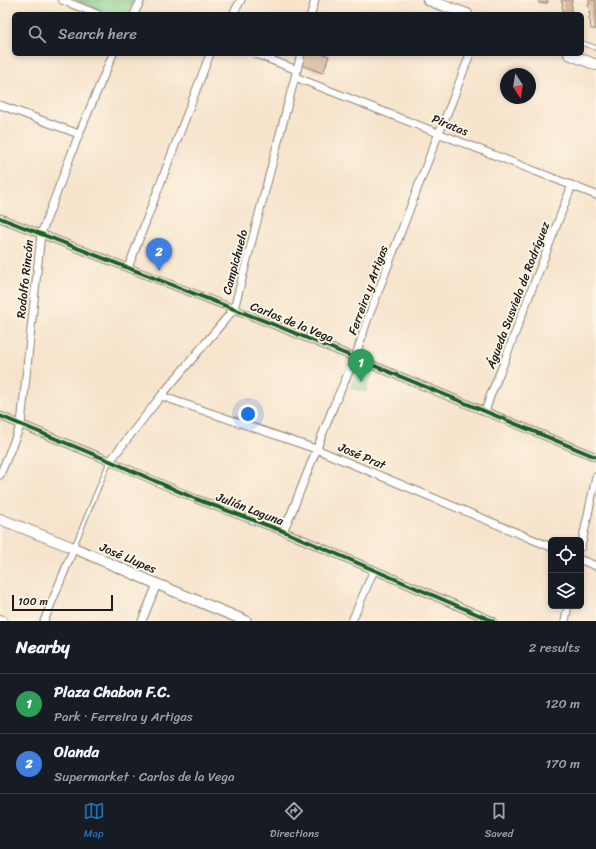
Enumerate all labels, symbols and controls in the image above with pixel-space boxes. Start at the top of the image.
search box [12,12,584,56]
text: Search here [58,21,137,47]
icon: search [26,23,48,45]
north arrow [500,68,536,104]
street label: Piratas [428,108,472,142]
street label: Águeda Susviela de Rodríguez [479,218,556,373]
street label: Campichuelo [216,227,254,297]
street label: Rodolfo Rincón [10,238,40,320]
pin: 2 [146,238,172,271]
street label: Ferreira y Artigas [342,242,395,338]
street label: Carlos de la Vega [247,295,337,349]
pin: 1 [348,349,374,382]
your location [238,404,258,424]
street label: José Prat [334,436,390,476]
street label: Julián Laguna [212,486,288,532]
street label: José Llupes [95,536,160,580]
map controls [548,537,584,609]
button: locate [548,537,584,573]
button: layers [548,573,584,609]
text: 100 m [18,592,48,611]
scale bar [12,593,113,612]
text: Nearby [16,632,70,662]
text: 2 results [529,636,580,659]
text: Plaza Chabon F.C. [54,679,171,705]
text: 1 [26,692,32,715]
text: 120 m [545,692,580,715]
text: Park · Ferreira y Artigas [54,705,193,728]
text: Olanda [54,739,99,765]
text: 2 [25,752,33,775]
text: 170 m [545,752,580,775]
text: Supermarket · Carlos de la Vega [54,765,234,788]
tab: Map [83,800,105,843]
tab: Directions [270,800,319,843]
tab: Saved [484,800,513,843]

